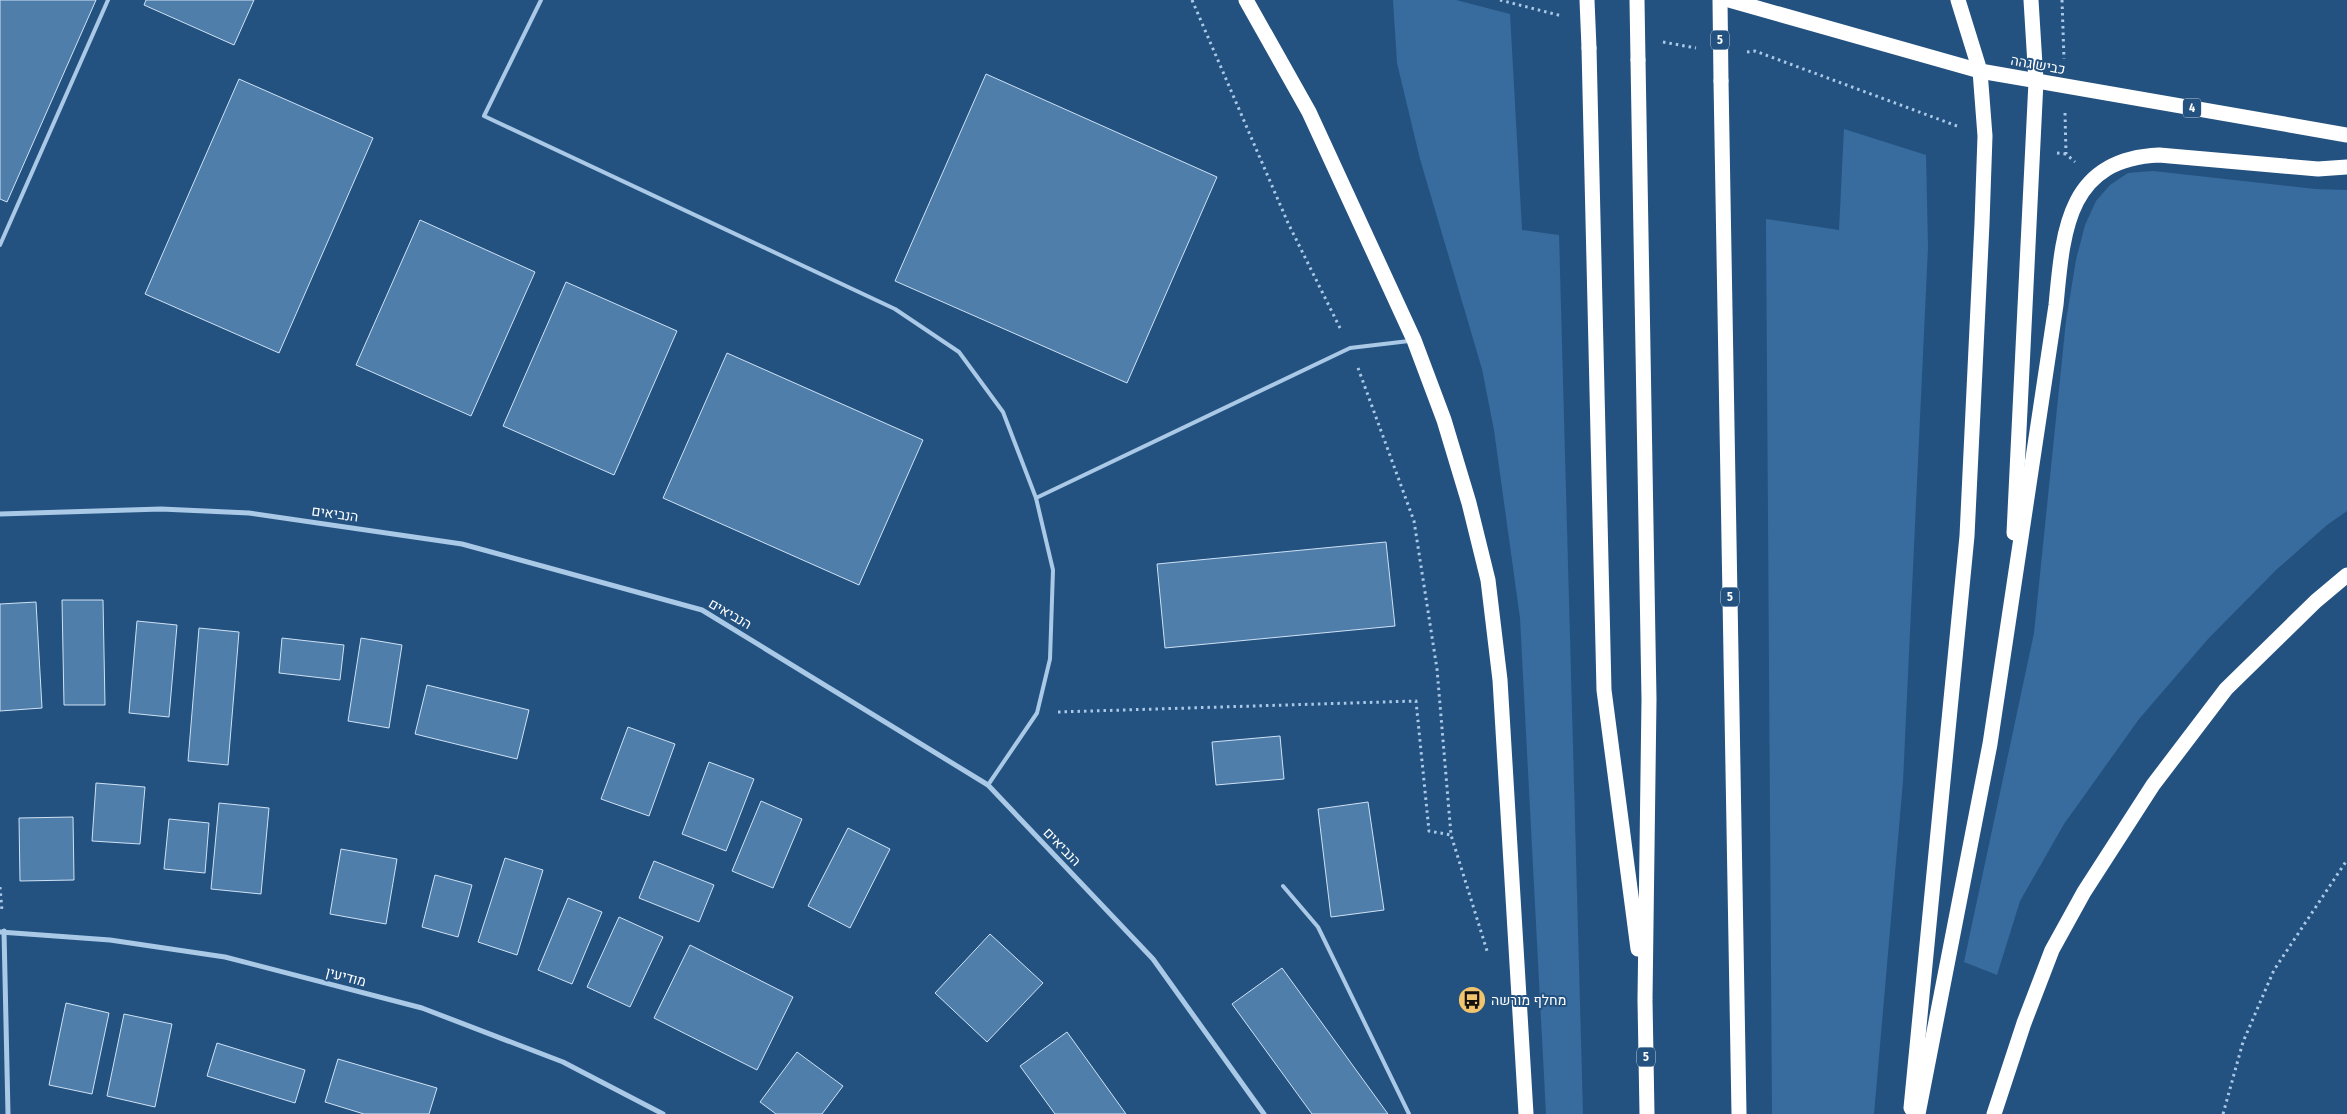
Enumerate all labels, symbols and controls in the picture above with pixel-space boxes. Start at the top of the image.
road number: 5 [1711,30,1729,50]
street label: כביש גהה [2009,52,2067,78]
road number: 4 [2183,99,2201,118]
street label: הנביאים [311,502,359,526]
road number: 5 [1721,588,1739,606]
street label: הנביאים [705,595,755,633]
street label: הנביאים [1040,824,1084,870]
street label: מודיעין [324,963,368,991]
bus stop icon: מחלף מורשה [1457,985,1487,1015]
place label: מחלף מורשה [1491,992,1566,1009]
road number: 5 [1637,1048,1655,1066]

